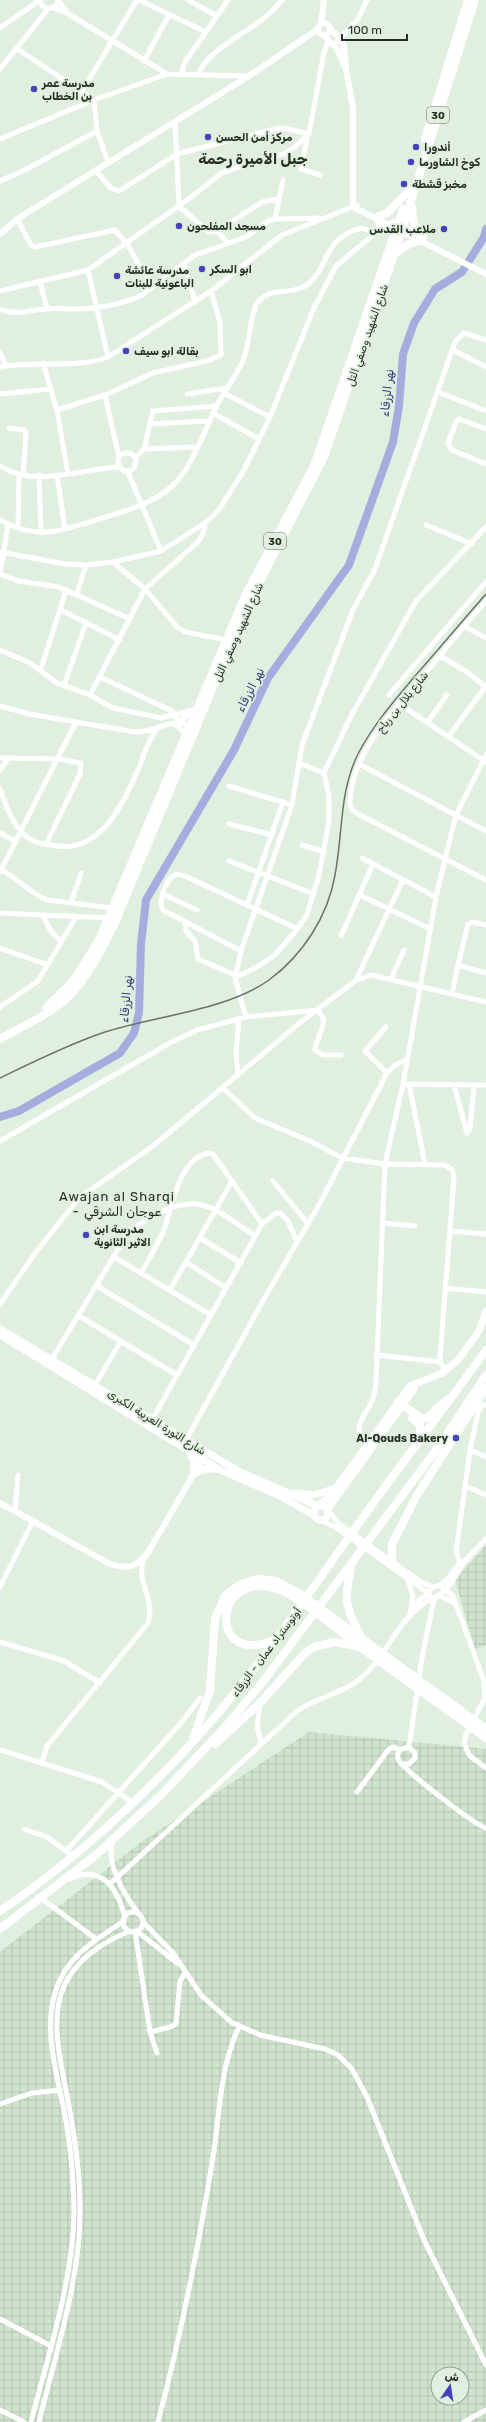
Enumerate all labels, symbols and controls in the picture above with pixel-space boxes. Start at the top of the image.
scale bar [342,16,407,42]
text: 100 m [348,23,382,37]
place label: مدرسة عمر بن الخطاب [41,77,95,103]
marker: مدرسة عمر بن الخطاب [29,84,39,94]
road number: 30 [427,107,449,123]
place label: مركز أمن الحسن [216,131,293,144]
marker: مركز أمن الحسن [203,132,213,142]
place label: أندورا [424,141,451,154]
marker: أندورا [411,142,421,152]
district label: جبل الأميرة رحمة [198,150,308,168]
place label: كوخ الشاورما [419,156,481,170]
marker: كوخ الشاورما [406,157,416,167]
place label: مخبز قشطة [412,178,467,191]
marker: مخبز قشطة [399,179,409,189]
place label: مسجد المفلحون [187,220,266,233]
marker: مسجد المفلحون [174,221,184,231]
place label: ملاعب القدس [369,223,436,236]
marker: ملاعب القدس [439,224,449,234]
place label: ابو السكر [209,263,252,276]
place label: مدرسة عائشة الباعونية للبنات [125,264,194,290]
marker: ابو السكر [197,264,207,274]
marker: مدرسة عائشة الباعونية للبنات [112,271,122,281]
street label: شارع الشهيد وصفي التل [344,282,393,389]
place label: بقالة ابو سيف [134,345,199,358]
marker: بقالة ابو سيف [121,346,131,356]
water label: نهر الزرقاء [378,368,397,418]
road number: 30 [264,533,286,549]
street label: شارع الشهيد وصفي التل [211,580,268,685]
water label: نهر الزرقاء [233,665,268,715]
street label: شارع بلال بن رباح [374,669,433,737]
water label: نهر الزرقاء [117,975,136,1024]
district label: Awajan al Sharqi - عوجان الشرقي [59,1189,175,1221]
place label: مدرسة ابن الاثير الثانوية [94,1223,151,1249]
marker: مدرسة ابن الاثير الثانوية [81,1230,91,1240]
street label: شارع الثورة العربية الكبرى [104,1387,208,1460]
place label: Al-Qouds Bakery [356,1432,448,1445]
marker: Al-Qouds Bakery [451,1433,461,1443]
street label: أوتوستراد عمان - الزرقاء [229,1605,305,1700]
north arrow [430,2366,470,2406]
text: ش [444,2369,460,2385]

